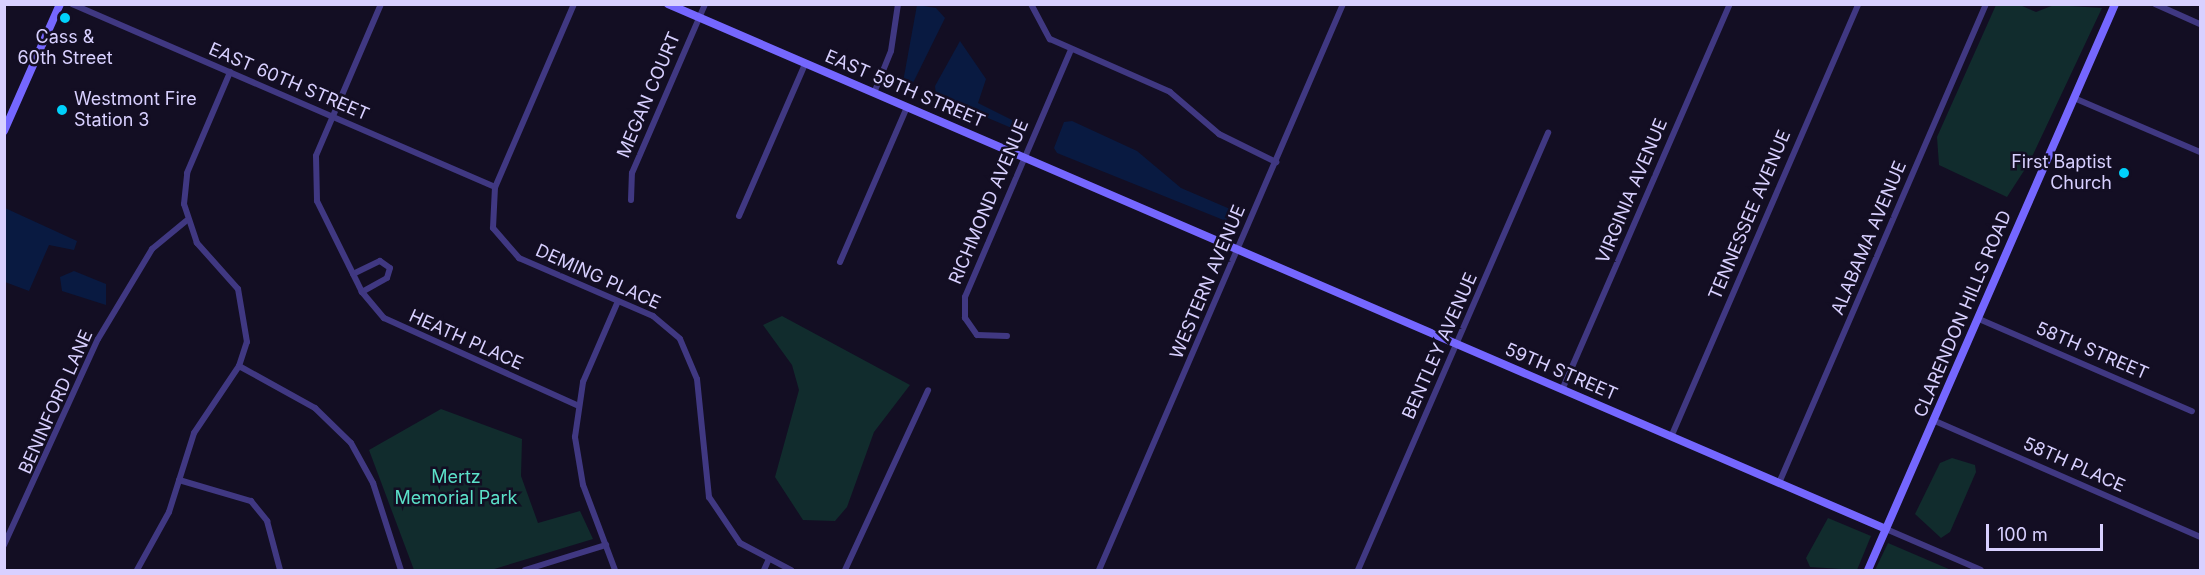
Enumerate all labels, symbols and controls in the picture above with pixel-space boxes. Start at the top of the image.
marker: Cass & 60th Street [58,11,72,25]
place label: Cass & 60th Street [17,27,113,70]
street label: MEGAN COURT [613,29,685,161]
street label: EAST 60TH STREET [206,38,372,126]
street label: EAST 59TH STREET [822,46,988,132]
place label: Westmont Fire Station 3 [74,89,197,132]
marker: Westmont Fire Station 3 [55,103,69,117]
street label: VIRGINIA AVENUE [1592,115,1672,267]
street label: RICHMOND AVENUE [945,116,1033,288]
street label: TENNESSEE AVENUE [1704,127,1796,303]
place label: First Baptist Church [2011,152,2112,195]
street label: ALABAMA AVENUE [1827,158,1911,318]
marker: First Baptist Church [2117,166,2131,180]
street label: WESTERN AVENUE [1166,202,1250,362]
street label: CLARENDON HILLS ROAD [1910,207,2016,421]
street label: DEMING PLACE [532,240,664,314]
street label: BENTLEY AVENUE [1398,269,1482,423]
street label: HEATH PLACE [406,305,526,375]
street label: 58TH STREET [2032,318,2152,384]
street label: BENINFORD LANE [14,327,98,477]
street label: 59TH STREET [1501,339,1621,405]
street label: 58TH PLACE [2020,433,2128,497]
park label: Mertz Memorial Park [395,467,517,510]
scale bar [1989,512,2106,550]
text: 100 m [1997,524,2048,545]

